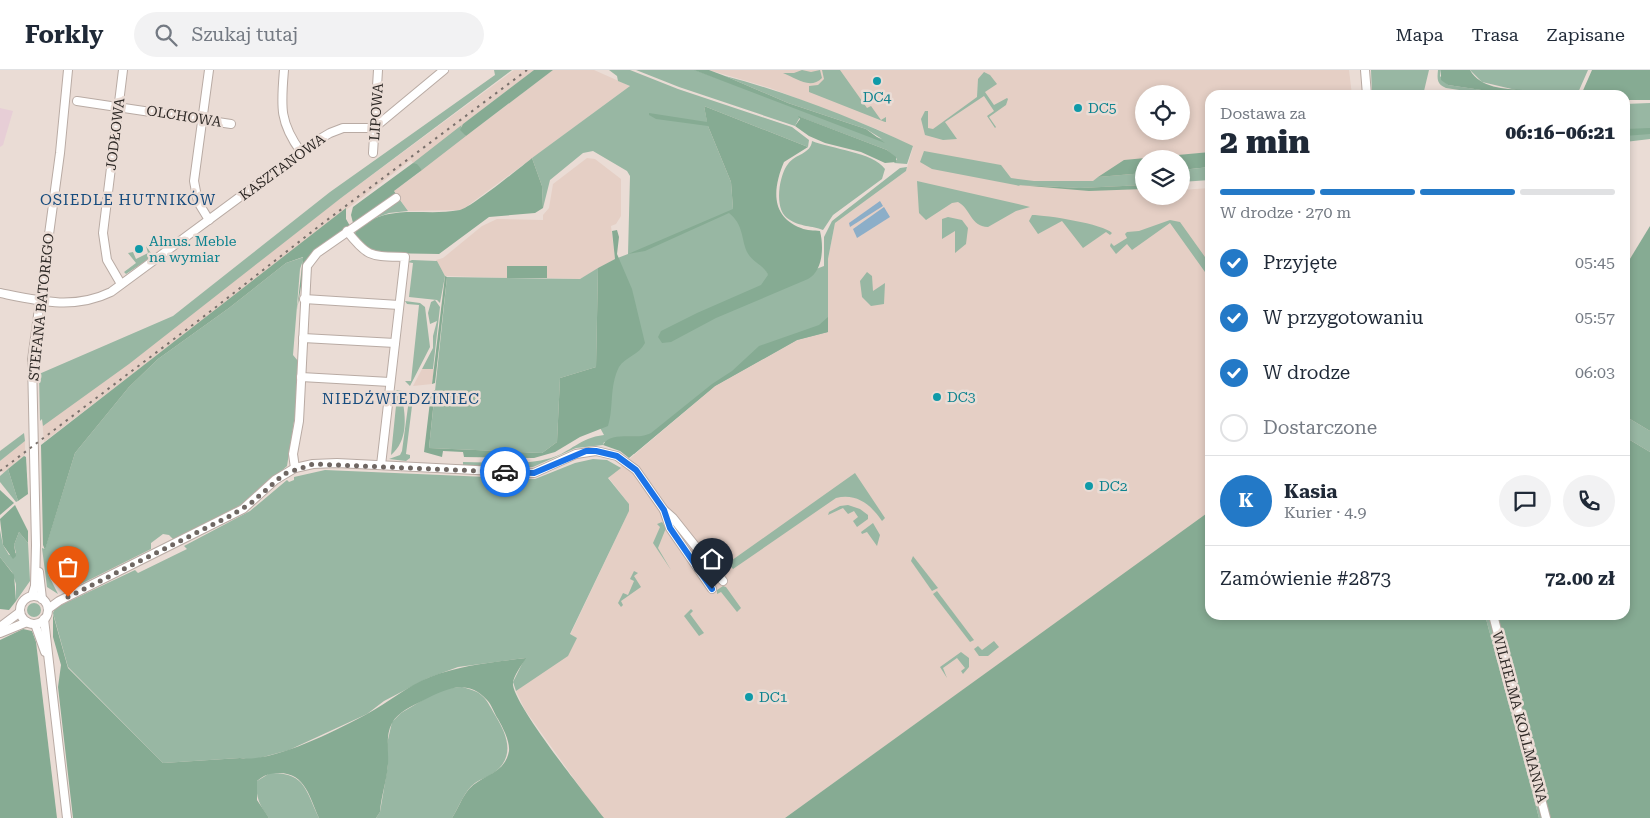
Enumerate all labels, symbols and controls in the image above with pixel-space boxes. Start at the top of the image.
search box [134,12,484,57]
text: Forkly [25,21,104,49]
icon: search [152,21,180,49]
text: Szukaj tutaj [192,23,298,46]
text: Mapa [1395,24,1443,45]
text: Trasa [1471,24,1519,45]
text: Zapisane [1547,24,1625,45]
marker: DC4 [871,75,883,87]
street label: LIPOWA [366,82,386,141]
map controls [1135,85,1190,205]
button: locate [1135,85,1190,140]
place label: DC4 [863,89,892,105]
street label: JODŁOWA [103,97,127,171]
place label: DC5 [1088,100,1117,116]
street label: OLCHOWA [145,102,223,130]
marker: DC5 [1072,102,1084,114]
text: Dostawa za [1220,104,1306,123]
text: 06:16–06:21 [1506,121,1615,144]
text: 2 min [1220,123,1310,161]
street label: KASZTANOWA [236,130,328,203]
button: layers [1135,150,1190,205]
district label: OSIEDLE HUTNIKÓW [40,190,216,209]
text: W drodze · 270 m [1220,203,1351,222]
street label: STEFANA BATOREGO [25,232,57,382]
place label: Alnus. Meble na wymiar [149,233,237,265]
marker: Alnus. Meble na wymiar [133,243,145,255]
icon: check [1220,249,1248,277]
text: Przyjęte [1263,251,1337,274]
text: 05:45 [1575,253,1615,272]
icon: check [1220,304,1248,332]
text: W przygotowaniu [1263,306,1423,329]
text: 05:57 [1575,308,1615,327]
icon: check [1220,359,1248,387]
text: W drodze [1263,361,1350,384]
text: 06:03 [1575,363,1615,382]
place label: DC3 [947,389,976,405]
district label: NIEDŹWIEDZINIEC [322,390,480,408]
marker: DC3 [931,391,943,403]
text: Dostarczone [1263,416,1377,439]
courier [480,447,530,497]
icon: car [491,458,519,486]
button: chat [1499,475,1551,527]
button: phone [1563,475,1615,527]
place label: DC2 [1099,478,1128,494]
marker: DC2 [1083,480,1095,492]
text: Kasia [1284,480,1337,503]
text: K [1239,489,1253,512]
text: Kurier · 4.9 [1284,503,1366,522]
pin [691,538,733,589]
icon: home [698,545,726,573]
pin [47,546,89,597]
icon: bag [54,553,82,581]
text: Zamówienie #2873 [1220,567,1391,590]
text: 72.00 zł [1545,567,1615,590]
street label: WILHELMA KOLLMANNA [1489,629,1551,805]
place label: DC1 [759,689,788,705]
marker: DC1 [743,691,755,703]

